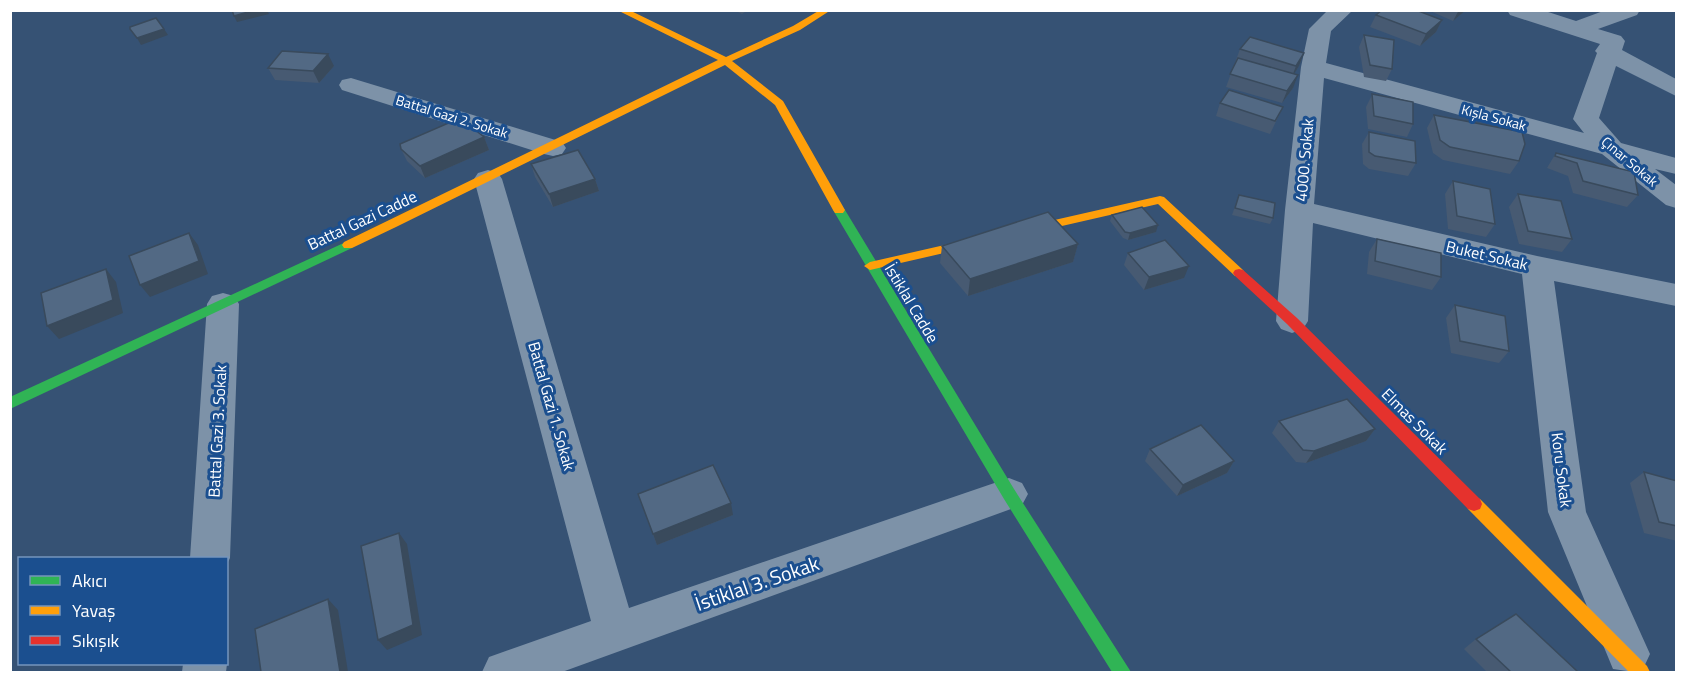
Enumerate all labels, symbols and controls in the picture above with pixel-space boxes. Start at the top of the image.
street label: Battal Gazi 2. Sokak [393,89,511,143]
street label: Kışla Sokak [1459,98,1529,136]
street label: 4000. Sokak [1288,117,1320,203]
street label: Çınar Sokak [1597,131,1663,191]
street label: Battal Gazi Cadde [303,184,421,256]
street label: Buket Sokak [1444,234,1531,276]
street label: İstiklal Cadde [879,259,945,347]
street label: Battal Gazi 1. Sokak [522,339,582,473]
street label: Battal Gazi 3. Sokak [202,364,232,498]
street label: Elmas Sokak [1376,382,1454,460]
street label: Koru Sokak [1546,431,1579,509]
street label: İstiklal 3. Sokak [691,547,824,619]
legend [18,557,228,665]
text: Akıcı [72,567,107,594]
text: Yavaş [72,597,115,624]
text: Sıkışık [72,627,120,654]

